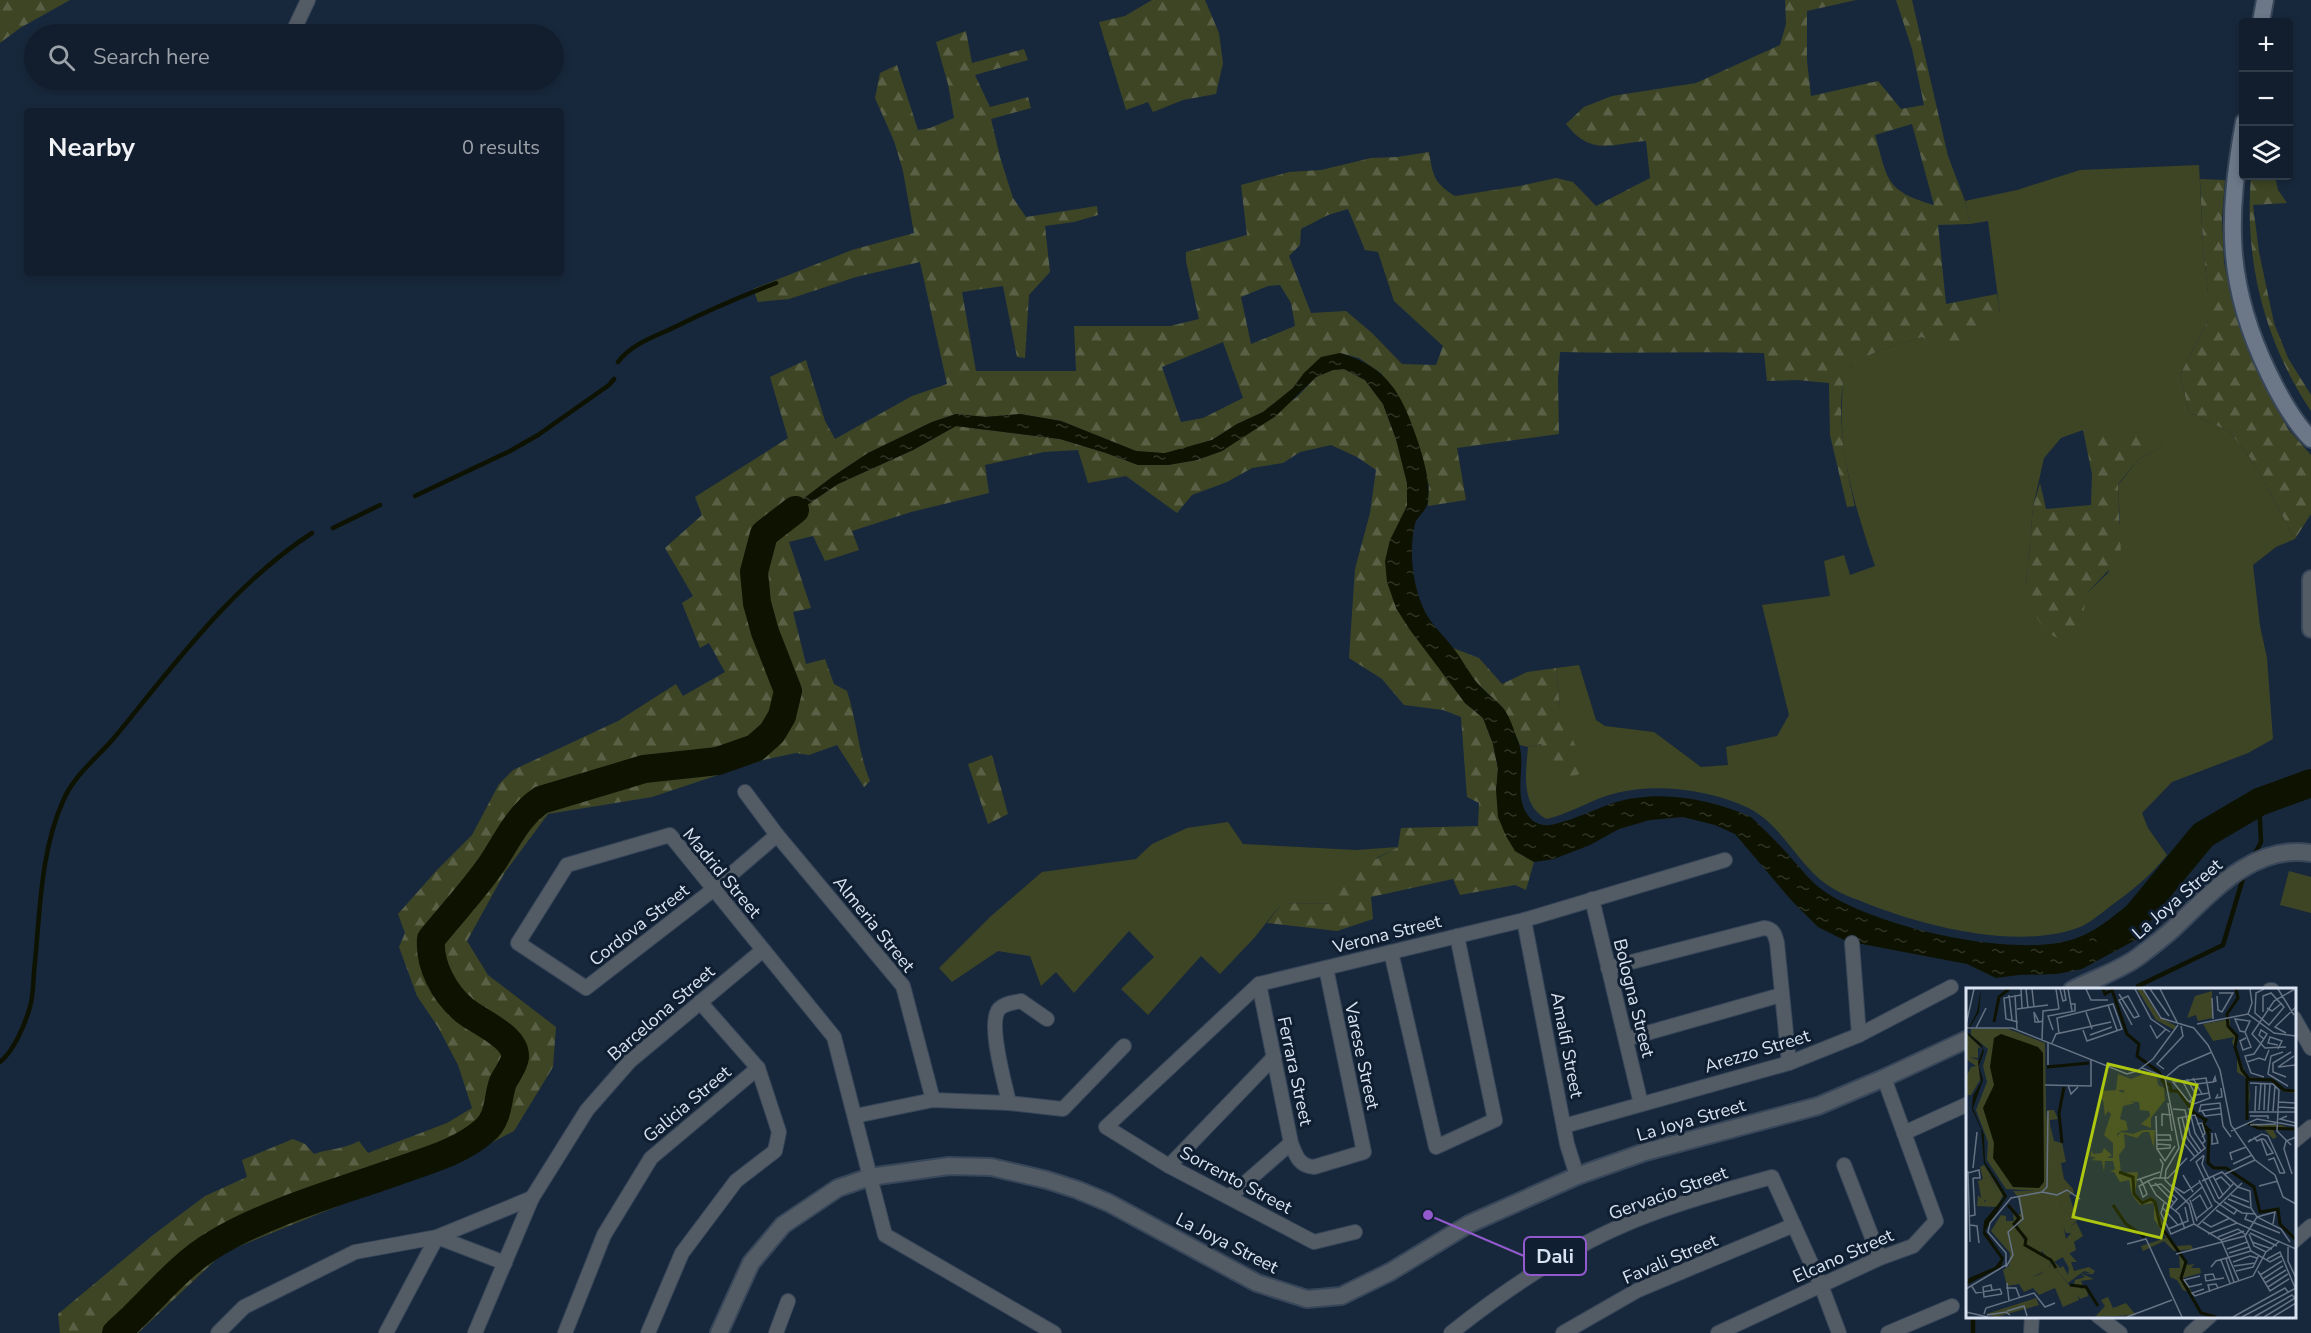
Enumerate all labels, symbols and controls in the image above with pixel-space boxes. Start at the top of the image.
map controls [2239,18,2293,180]
button: + [2239,18,2293,72]
search box [24,24,564,90]
icon: search [45,41,78,74]
text: Search here [93,42,210,72]
button: − [2239,72,2293,126]
button: layers [2239,126,2293,180]
text: Nearby [48,130,135,165]
text: 0 results [462,134,540,161]
street label: Madrid Street [677,823,767,923]
street label: La Joya Street [2127,853,2228,945]
street label: Almeria Street [828,871,921,978]
street label: Cordova Street [584,878,694,972]
street label: Verona Street [1329,909,1444,959]
street label: Bologna Street [1608,936,1661,1061]
street label: Barcelona Street [602,959,720,1066]
inset map [1966,988,2296,1318]
street label: Amalfi Street [1545,990,1589,1101]
street label: Varese Street [1339,999,1385,1112]
street label: Ferrara Street [1272,1014,1318,1128]
street label: Arezzo Street [1701,1023,1813,1078]
street label: Galicia Street [638,1060,737,1148]
street label: La Joya Street [1634,1093,1749,1147]
street label: Sorrento Street [1176,1140,1297,1220]
street label: Gervacio Street [1605,1160,1731,1226]
street label: La Joya Street [1172,1207,1283,1279]
street label: Elcano Street [1789,1223,1898,1289]
street label: Favali Street [1619,1228,1722,1290]
callout: Dali [1524,1237,1586,1275]
text: Dali [1536,1243,1574,1270]

